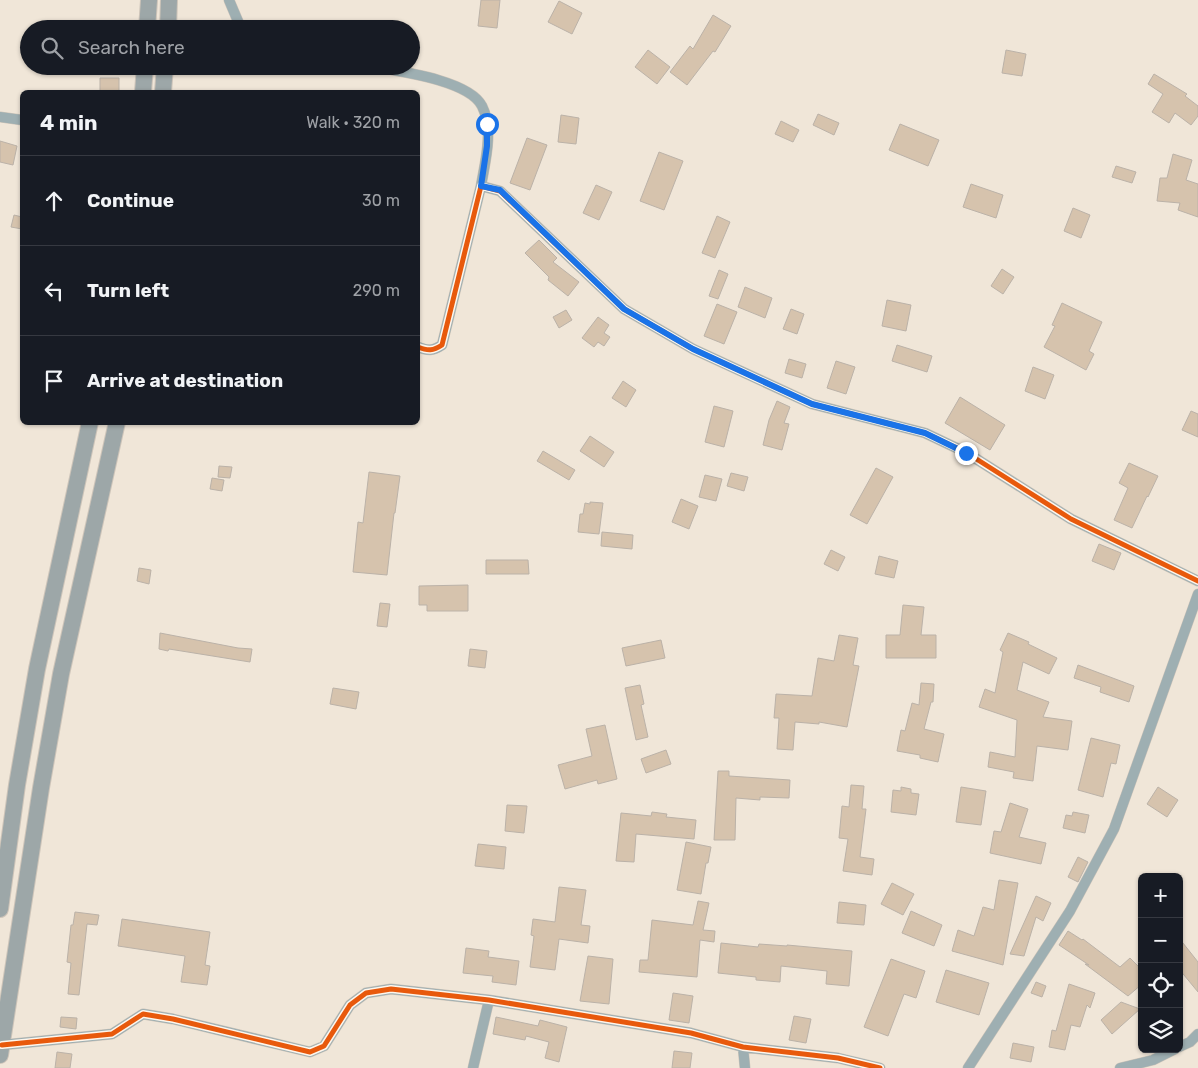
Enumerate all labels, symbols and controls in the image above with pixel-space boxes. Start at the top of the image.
search box [20,20,420,75]
icon: search [38,34,66,62]
text: Search here [78,36,185,59]
text: 4 min [40,110,98,135]
text: Walk · 320 m [306,113,400,132]
route start [476,113,499,136]
icon: ahead [40,187,68,215]
text: Continue [87,189,174,212]
text: 30 m [362,191,400,210]
icon: left [40,277,68,305]
text: Turn left [87,279,169,302]
text: 290 m [353,281,400,300]
icon: arrive [40,367,68,395]
text: Arrive at destination [87,369,283,392]
route end [955,442,978,465]
map controls [1138,873,1183,1053]
button: + [1138,873,1183,918]
button: − [1138,918,1183,963]
button: locate [1138,963,1183,1008]
button: layers [1138,1008,1183,1053]

